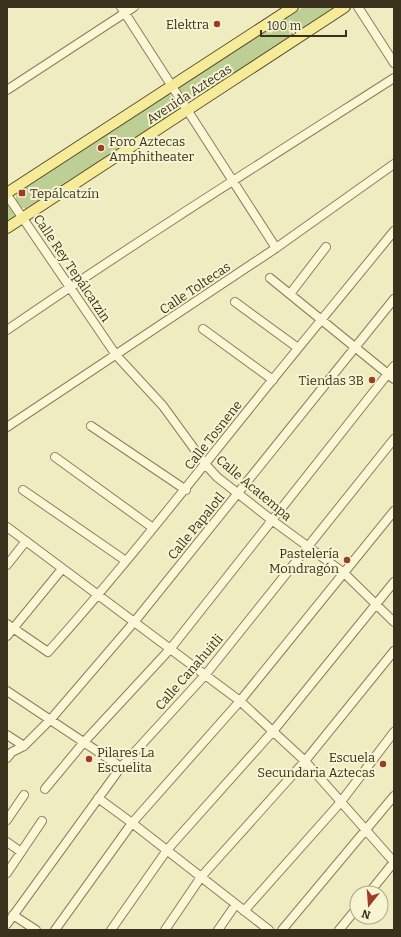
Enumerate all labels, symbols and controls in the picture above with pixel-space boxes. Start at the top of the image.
scale bar [261,12,346,38]
place label: Elektra [166,17,209,32]
marker: Elektra [212,19,222,29]
text: 100 m [267,19,302,33]
street label: Avenida Aztecas [144,61,234,127]
place label: Foro Aztecas Amphitheater [109,134,195,164]
marker: Foro Aztecas Amphitheater [96,143,106,153]
place label: Tepálcatzín [30,186,100,201]
marker: Tepálcatzín [17,188,27,198]
street label: Calle Rey Tepálcatzin [30,211,114,325]
street label: Calle Toltecas [157,259,233,317]
place label: Tiendas 3B [299,373,364,388]
marker: Tiendas 3B [367,375,377,385]
street label: Calle Tosnene [181,397,245,473]
street label: Calle Acatempa [213,452,295,524]
street label: Calle Papalotl [165,489,228,562]
place label: Pastelería Mondragón [269,546,340,576]
marker: Pastelería Mondragón [342,555,352,565]
street label: Calle Canahuitli [152,631,226,713]
place label: Pilares La Escuelita [97,745,155,775]
place label: Escuela Secundaria Aztecas [257,750,375,780]
marker: Pilares La Escuelita [84,754,94,764]
marker: Escuela Secundaria Aztecas [378,759,388,769]
north arrow [349,885,389,925]
text: N [360,906,372,922]

